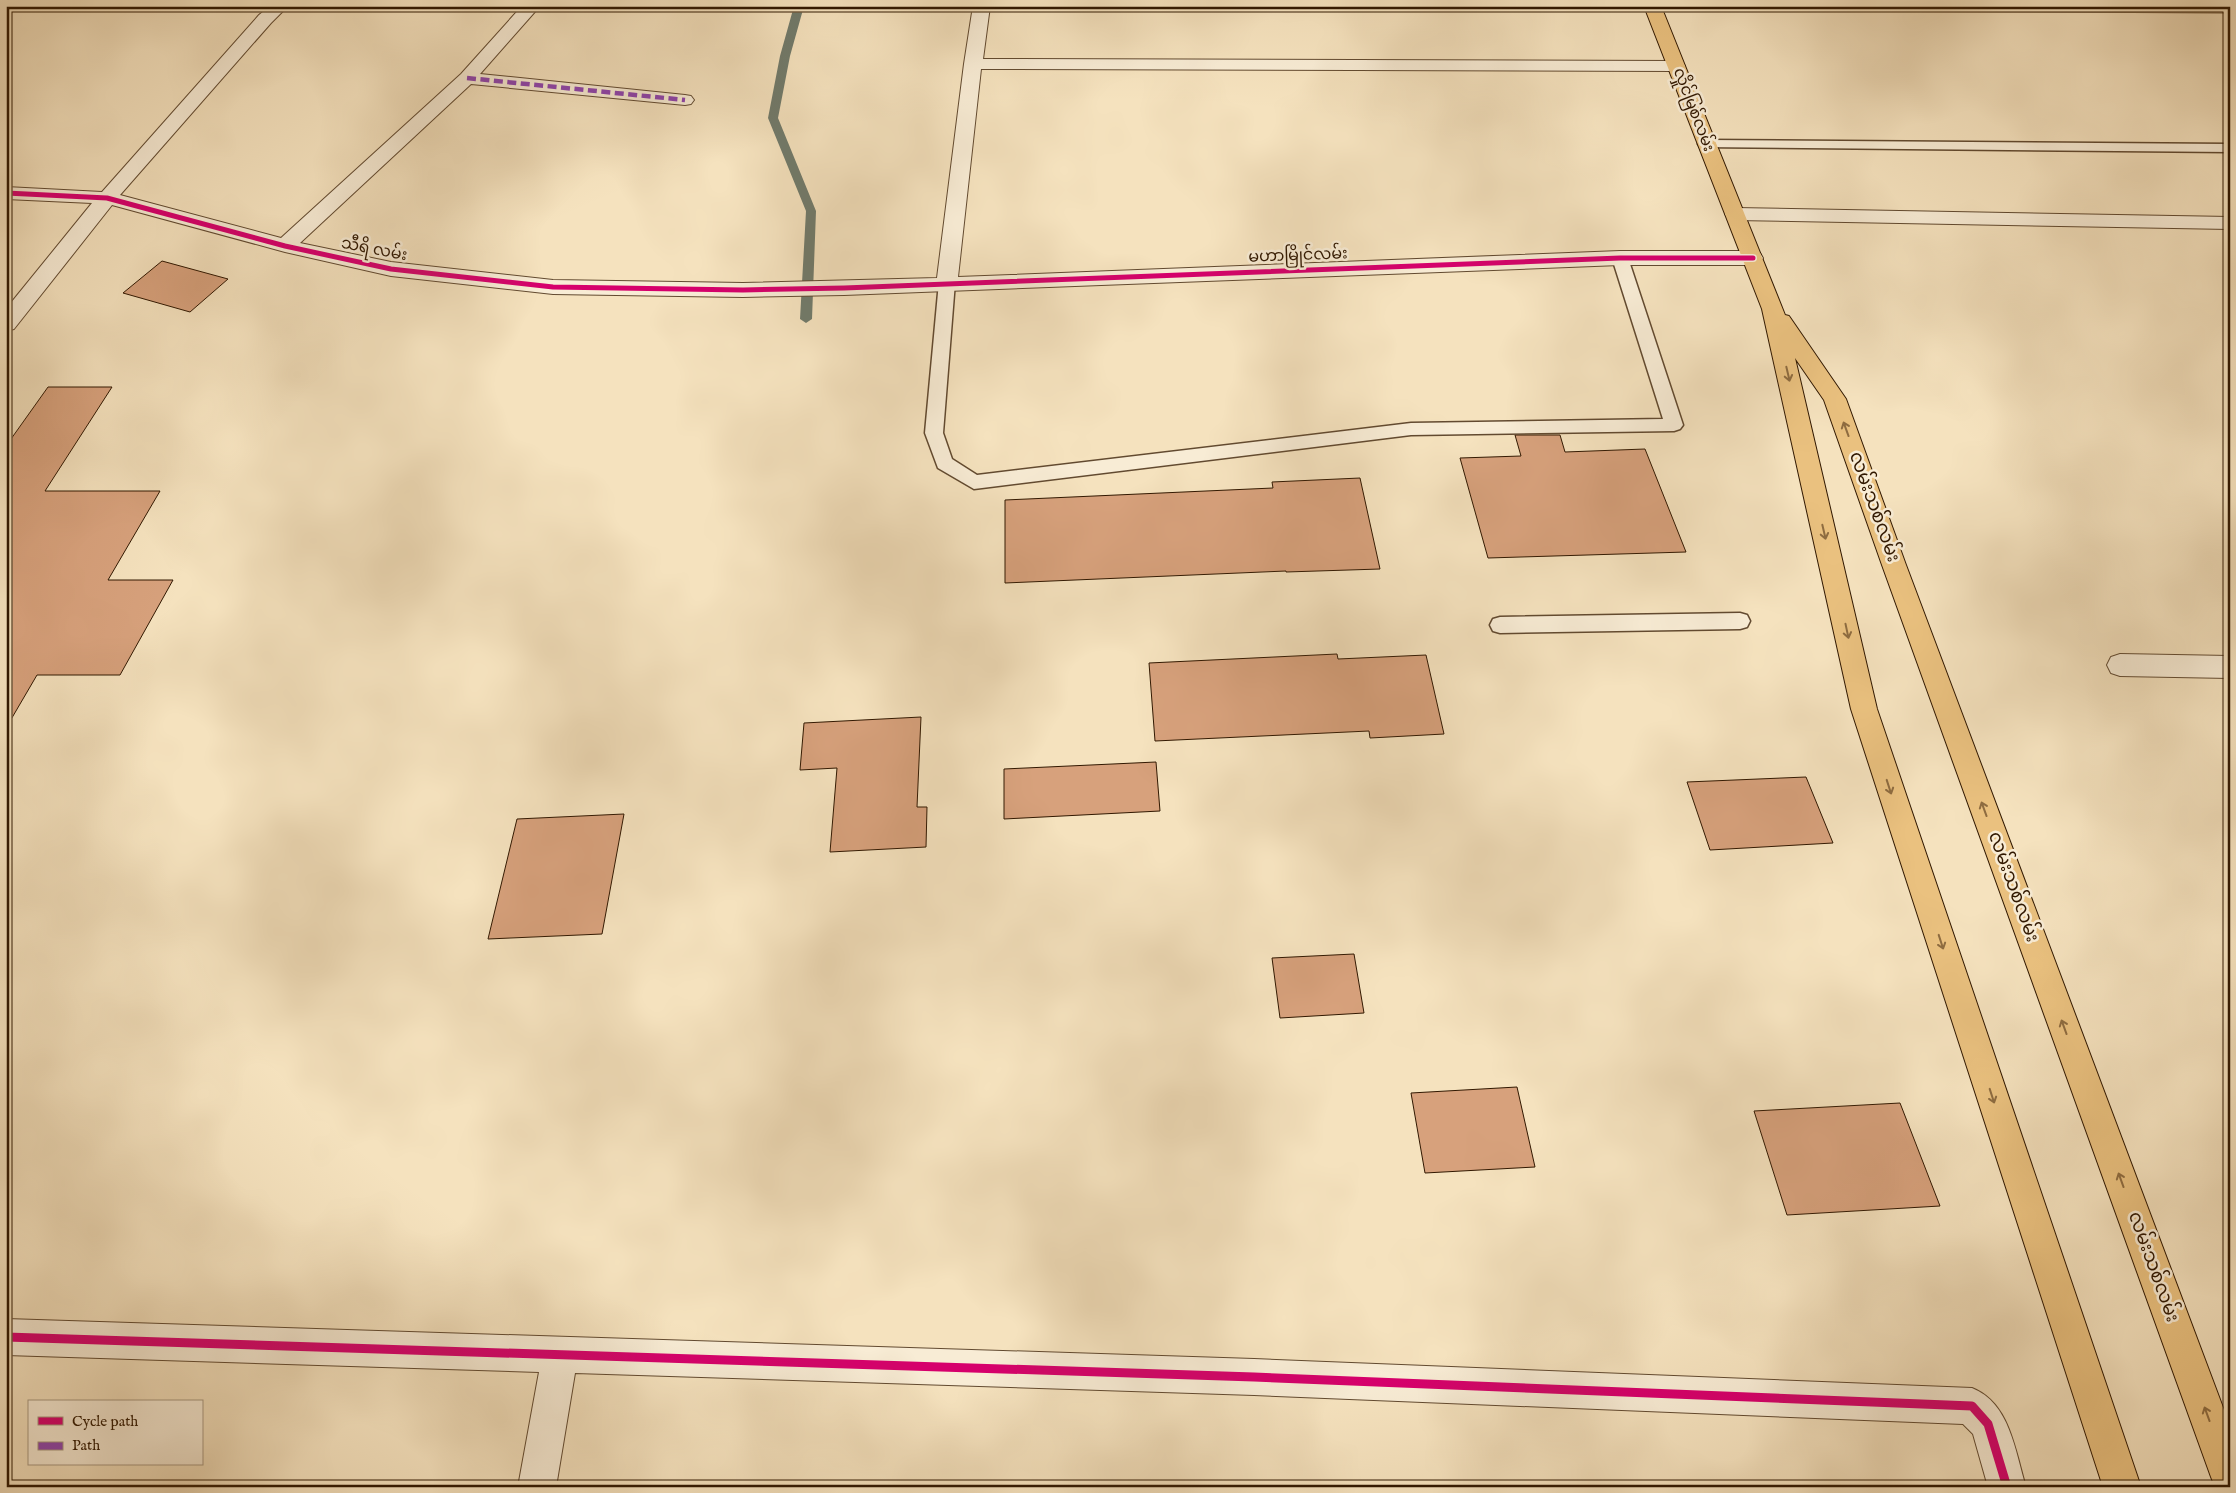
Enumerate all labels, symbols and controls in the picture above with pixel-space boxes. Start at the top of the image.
street label: လှိုင်မြစ်လမ်း [1666,64,1721,155]
street label: သီရိ လမ်း [339,231,409,268]
street label: မဟာမြိုင်လမ်း [1248,241,1348,270]
one-way arrow [1784,365,1793,381]
one-way arrow [1841,422,1850,437]
street label: လမ်းသစ်လမ်း [1843,447,1909,566]
one-way arrow [1820,524,1830,540]
one-way arrow [1842,622,1852,638]
one-way arrow [1885,779,1895,795]
one-way arrow [1979,802,1988,817]
street label: လမ်းသစ်လမ်း [1982,827,2048,946]
one-way arrow [1936,933,1946,949]
one-way arrow [2059,1020,2068,1036]
one-way arrow [1988,1087,1997,1103]
one-way arrow [2116,1173,2125,1188]
street label: လမ်းသစ်လမ်း [2122,1207,2188,1326]
legend [28,1400,202,1466]
one-way arrow [2202,1407,2211,1423]
text: Cycle path [72,1412,138,1431]
text: Path [72,1436,100,1455]

